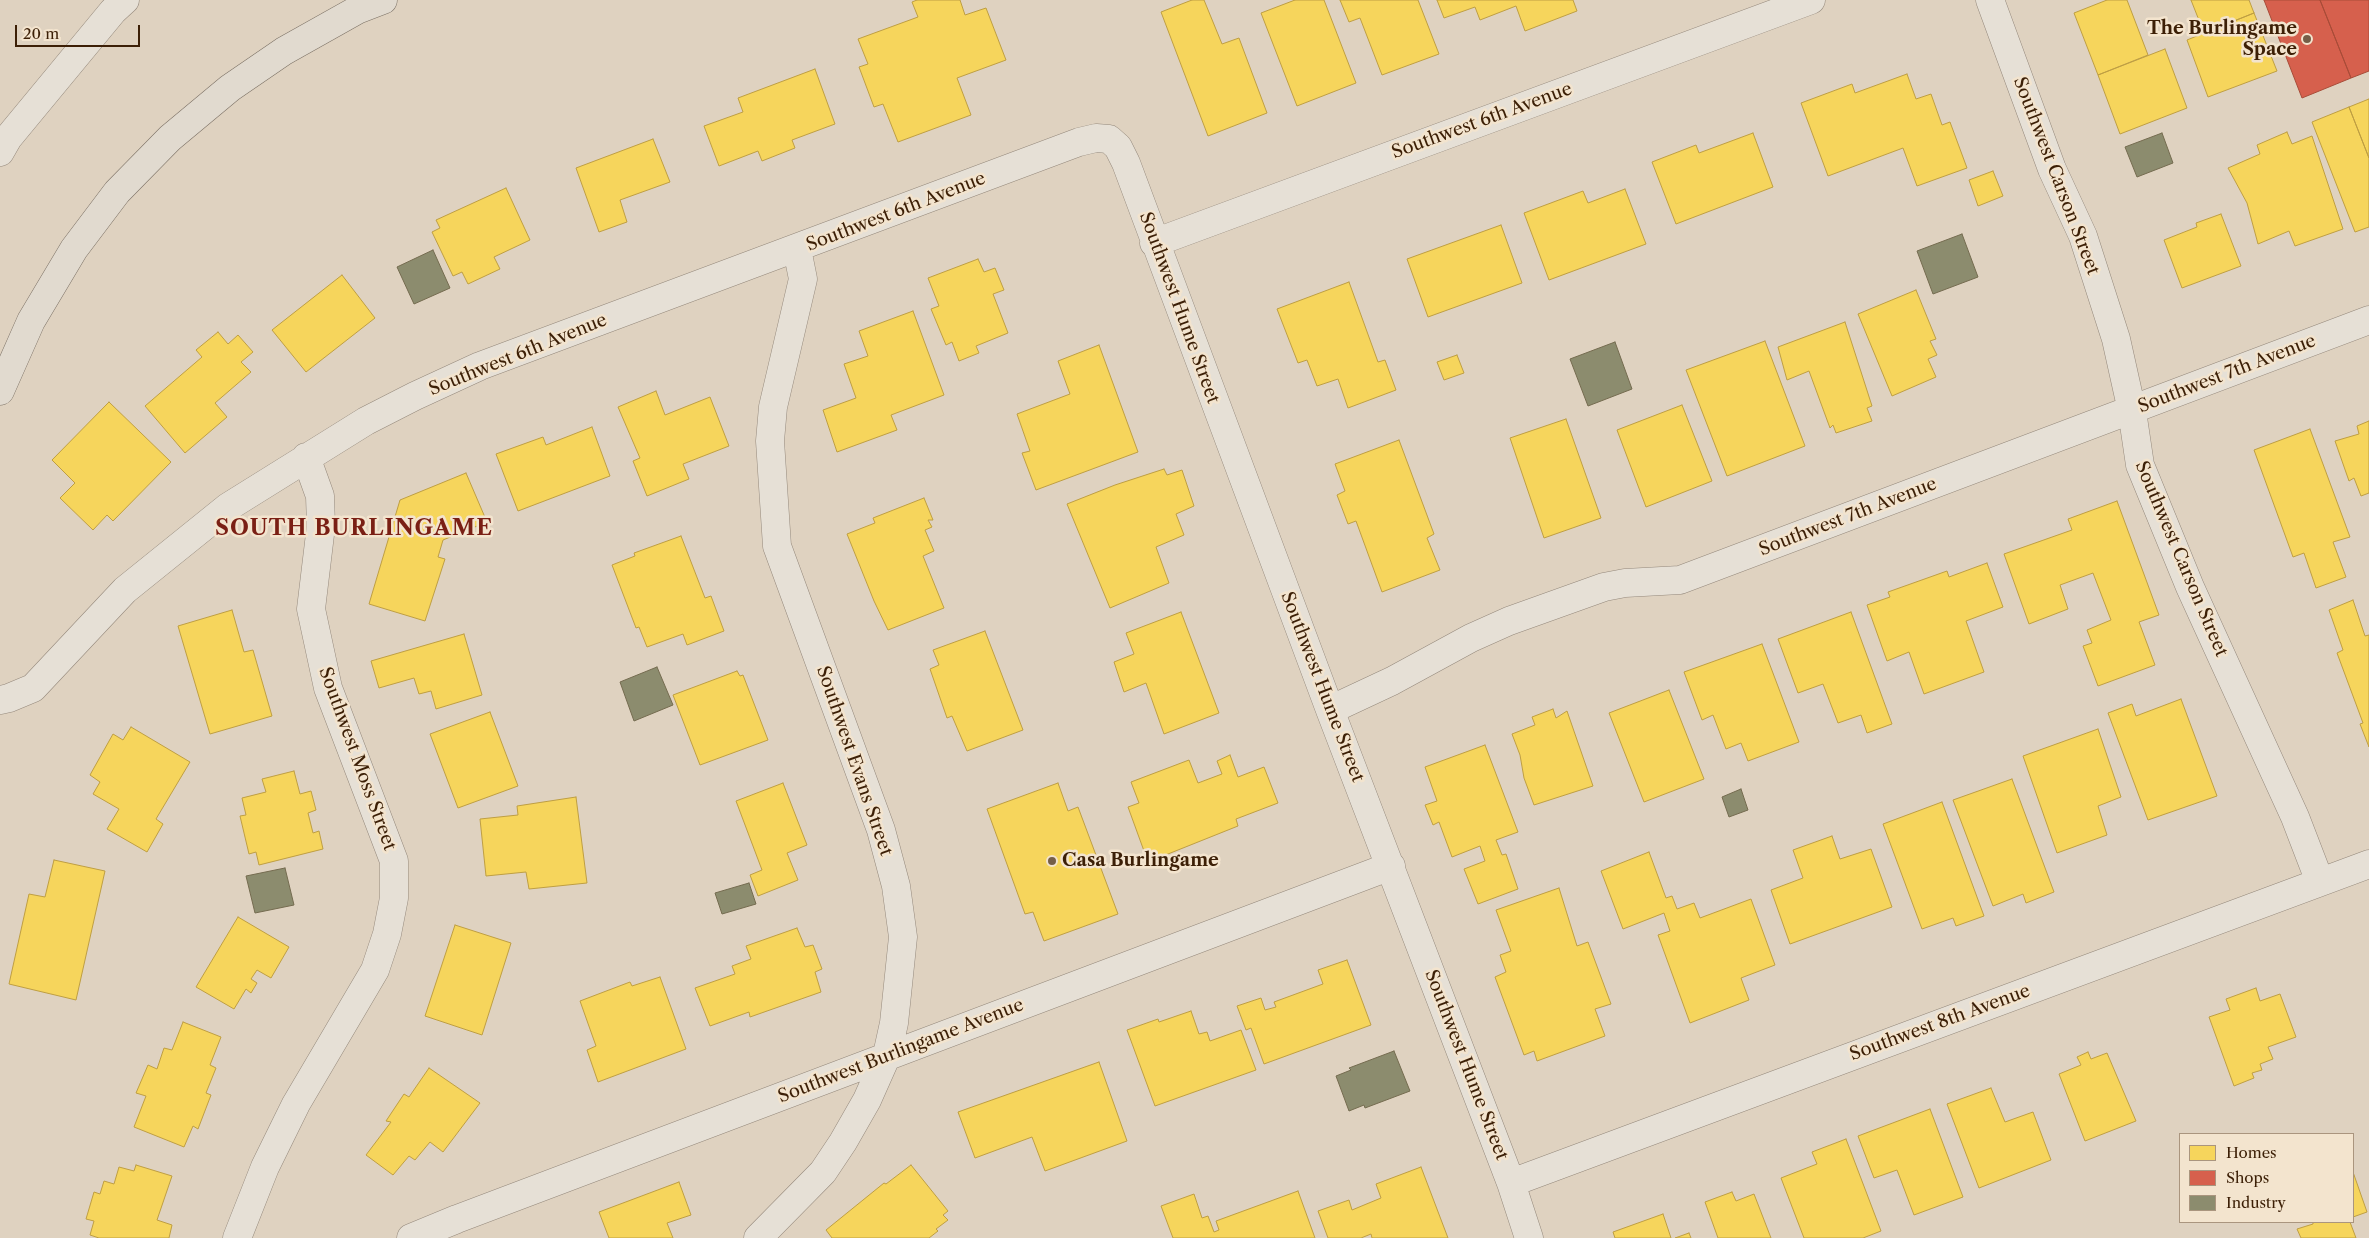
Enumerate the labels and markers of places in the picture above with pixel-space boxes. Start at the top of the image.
place label: The Burlingame Space [2147,18,2297,60]
marker: The Burlingame Space [2301,33,2313,45]
place label: Casa Burlingame [1062,850,1219,872]
marker: Casa Burlingame [1046,855,1058,867]

